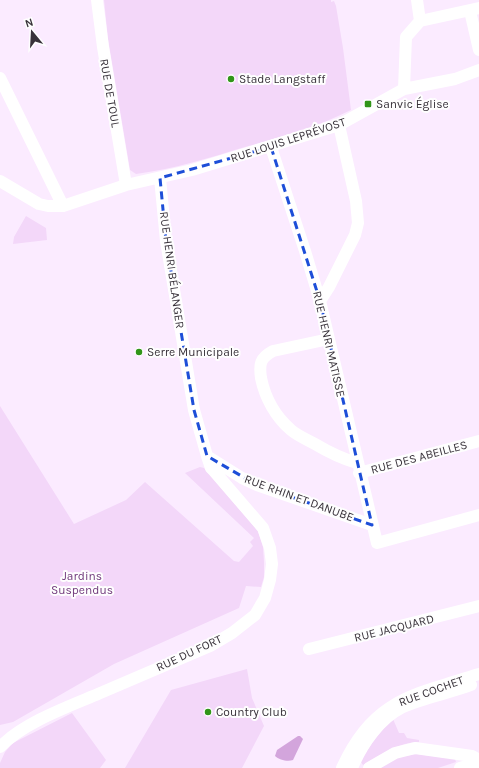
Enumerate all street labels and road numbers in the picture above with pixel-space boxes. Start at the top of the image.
street label: RUE DE TOUL [97,58,123,129]
street label: RUE LOUIS LEPRÉVOST [228,114,347,165]
street label: RUE HENRI BÉLANGER [157,210,188,329]
street label: RUE HENRI MATISSE [310,290,348,398]
street label: RUE DES ABEILLES [369,437,469,477]
street label: RUE RHIN ET DANUBE [242,472,356,524]
street label: RUE JACQUARD [353,611,435,645]
street label: RUE DU FORT [154,632,224,674]
street label: RUE COCHET [397,673,465,709]

